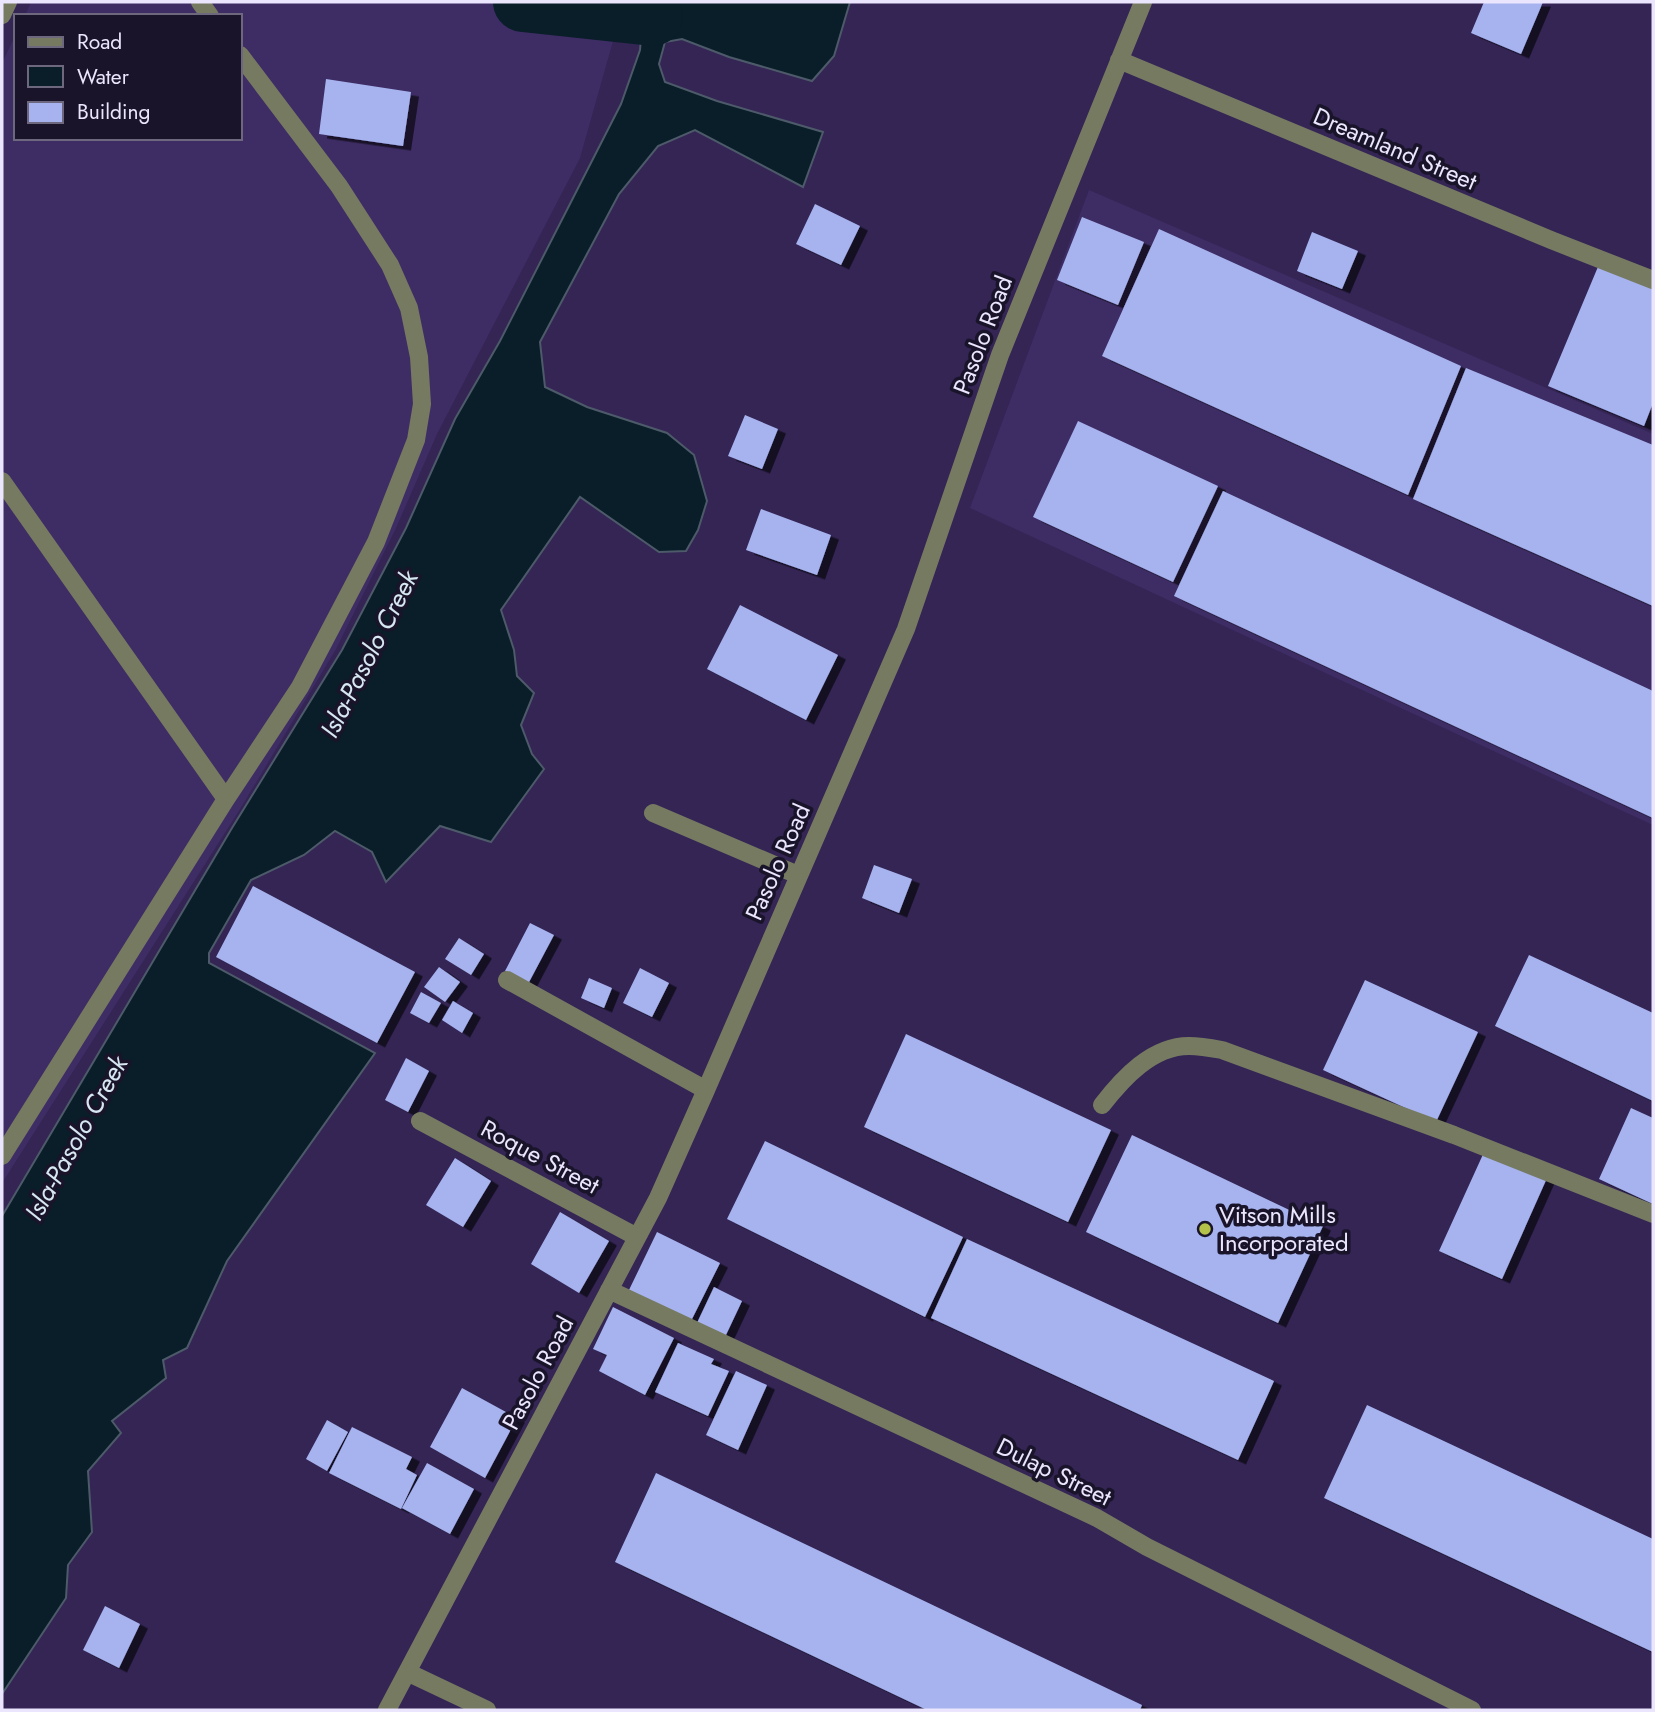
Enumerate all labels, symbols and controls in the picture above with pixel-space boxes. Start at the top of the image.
legend [14,14,242,140]
text: Road [77,27,122,57]
text: Water [77,62,130,92]
text: Building [77,97,150,127]
street label: Dreamland Street [1308,98,1483,199]
street label: Pasolo Road [944,271,1021,399]
water label: Isla-Pasolo Creek [310,562,428,744]
street label: Pasolo Road [736,798,819,926]
water label: Isla-Pasolo Creek [15,1047,138,1227]
street label: Roque Street [475,1111,606,1203]
place label: Vitson Mills Incorporated [1219,1197,1349,1260]
marker: Vitson Mills Incorporated [1197,1221,1213,1237]
street label: Pasolo Road [493,1310,582,1436]
street label: Dulap Street [991,1429,1118,1515]

